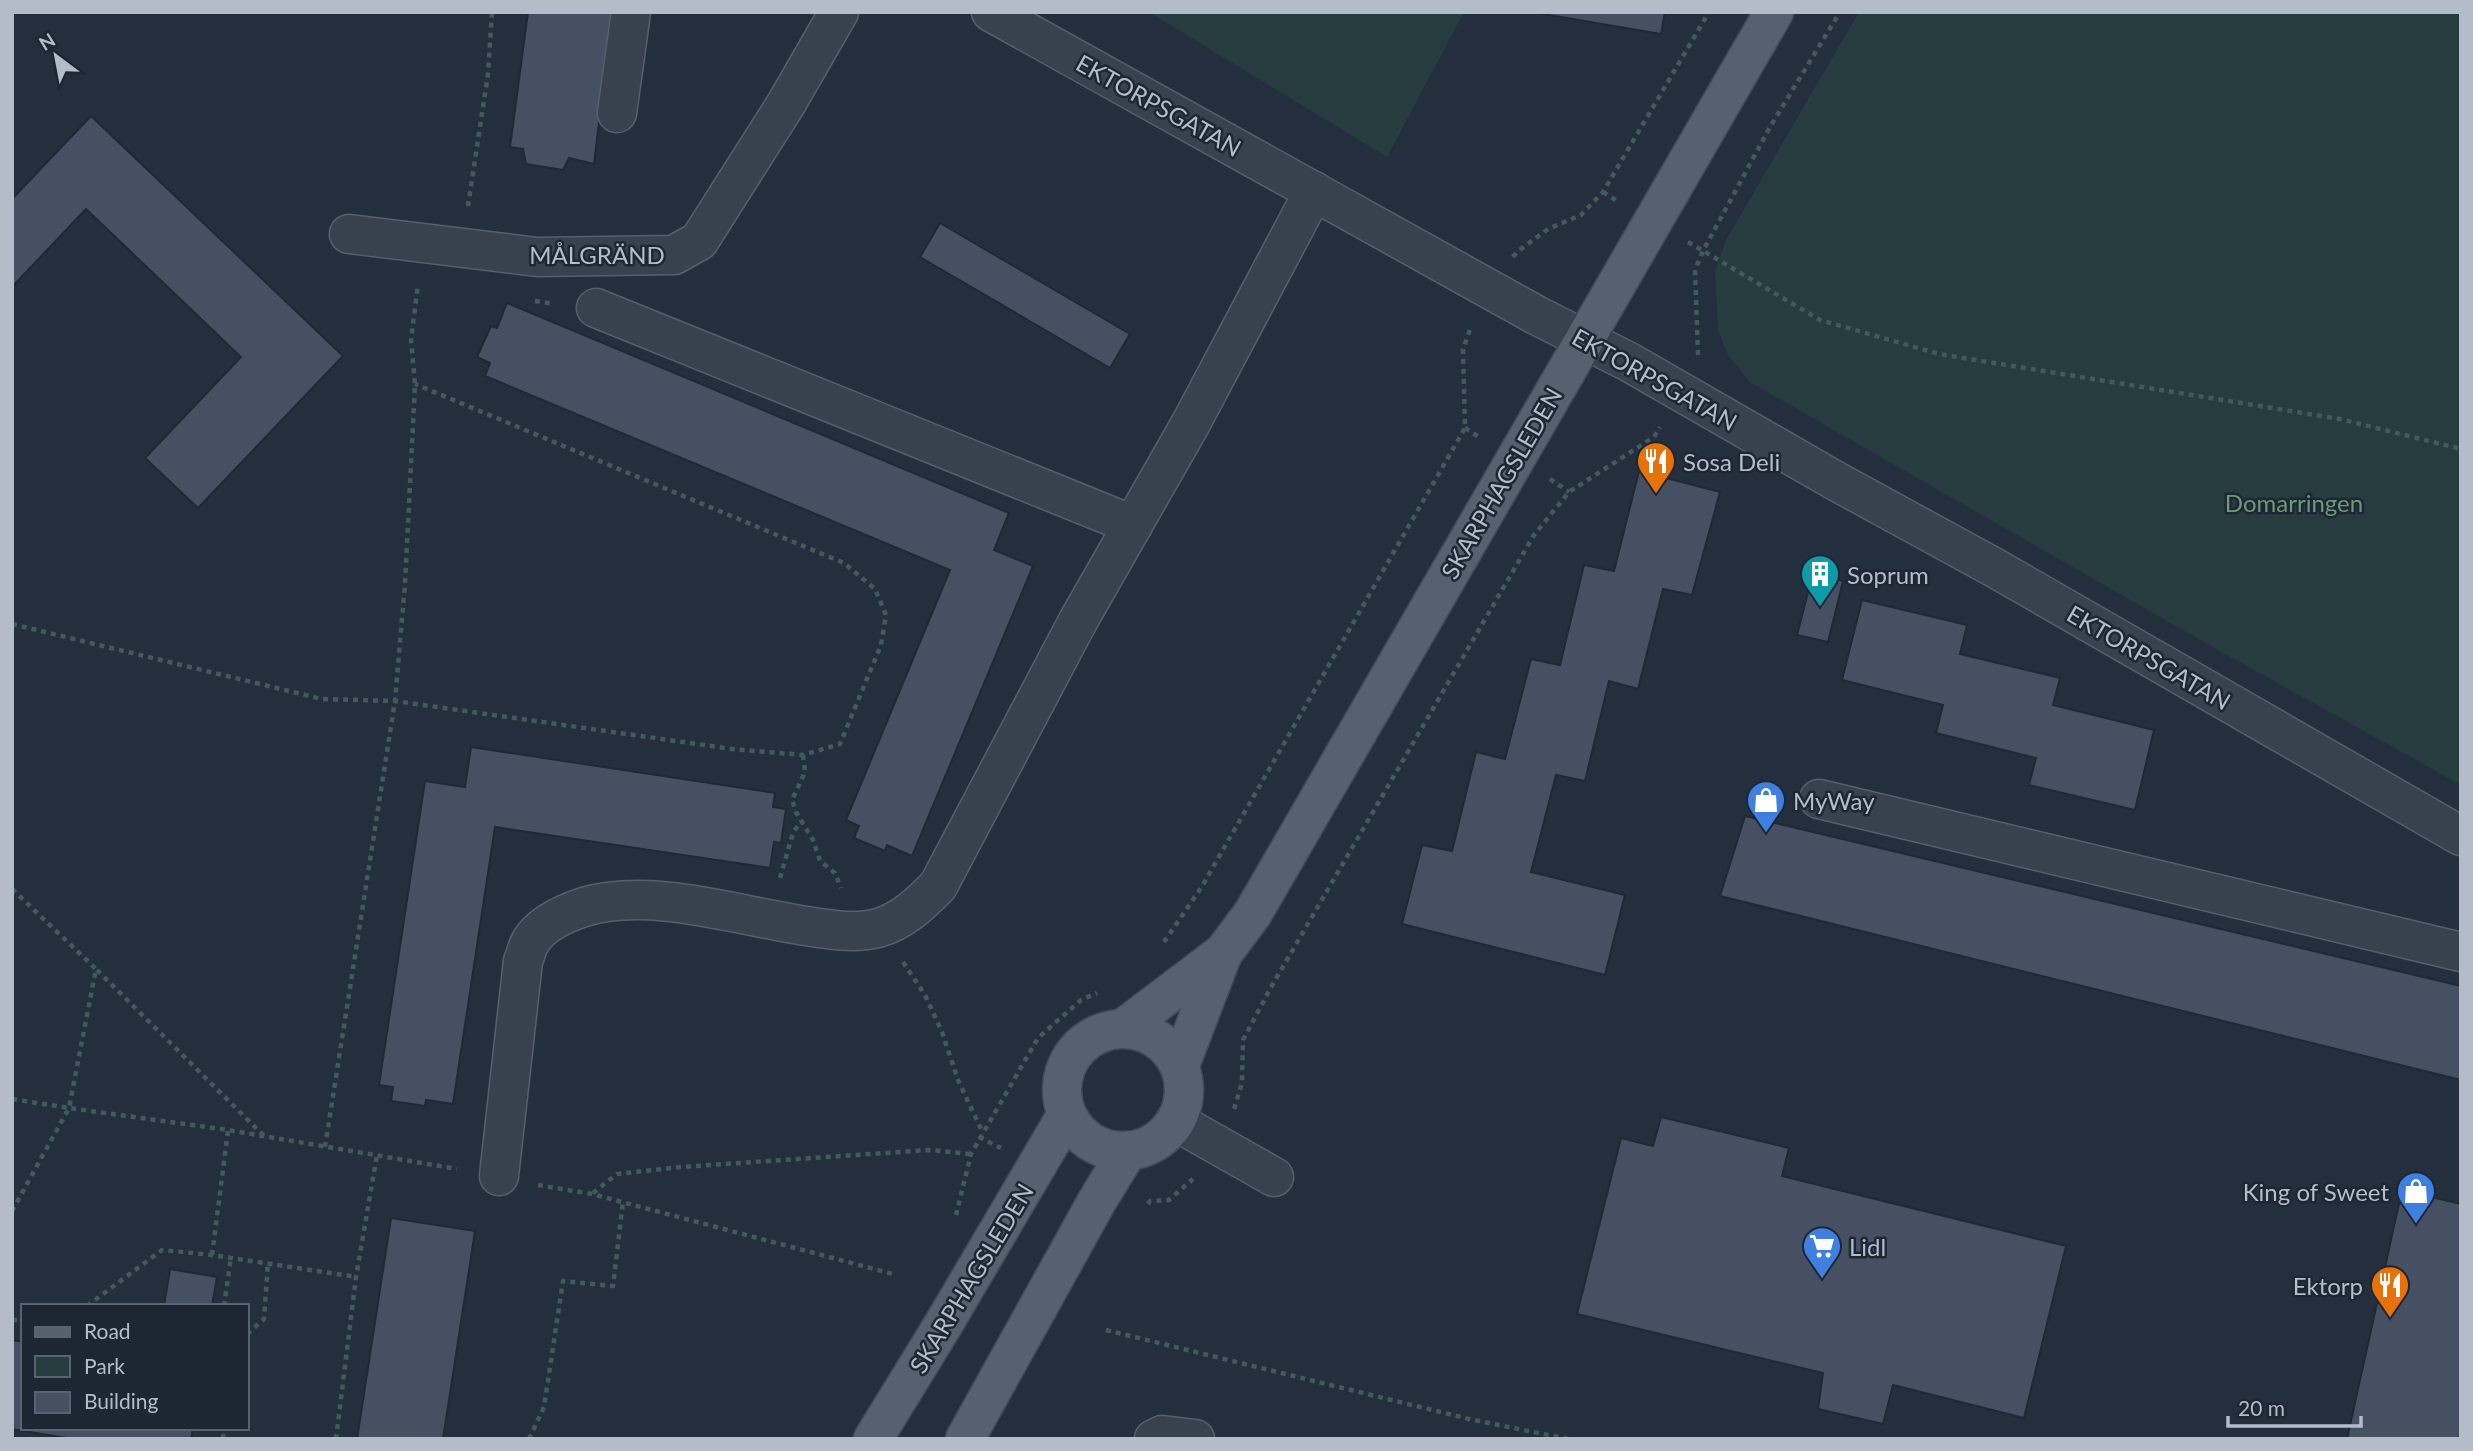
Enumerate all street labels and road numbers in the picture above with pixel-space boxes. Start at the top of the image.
street label: EKTORPSGATAN [1072,48,1246,162]
street label: MÅLGRÄND [529,240,665,269]
street label: EKTORPSGATAN [1568,322,1742,436]
street label: SKARPHAGSLEDEN [1434,382,1568,584]
street label: EKTORPSGATAN [2062,598,2236,716]
street label: SKARPHAGSLEDEN [903,1178,1039,1378]

